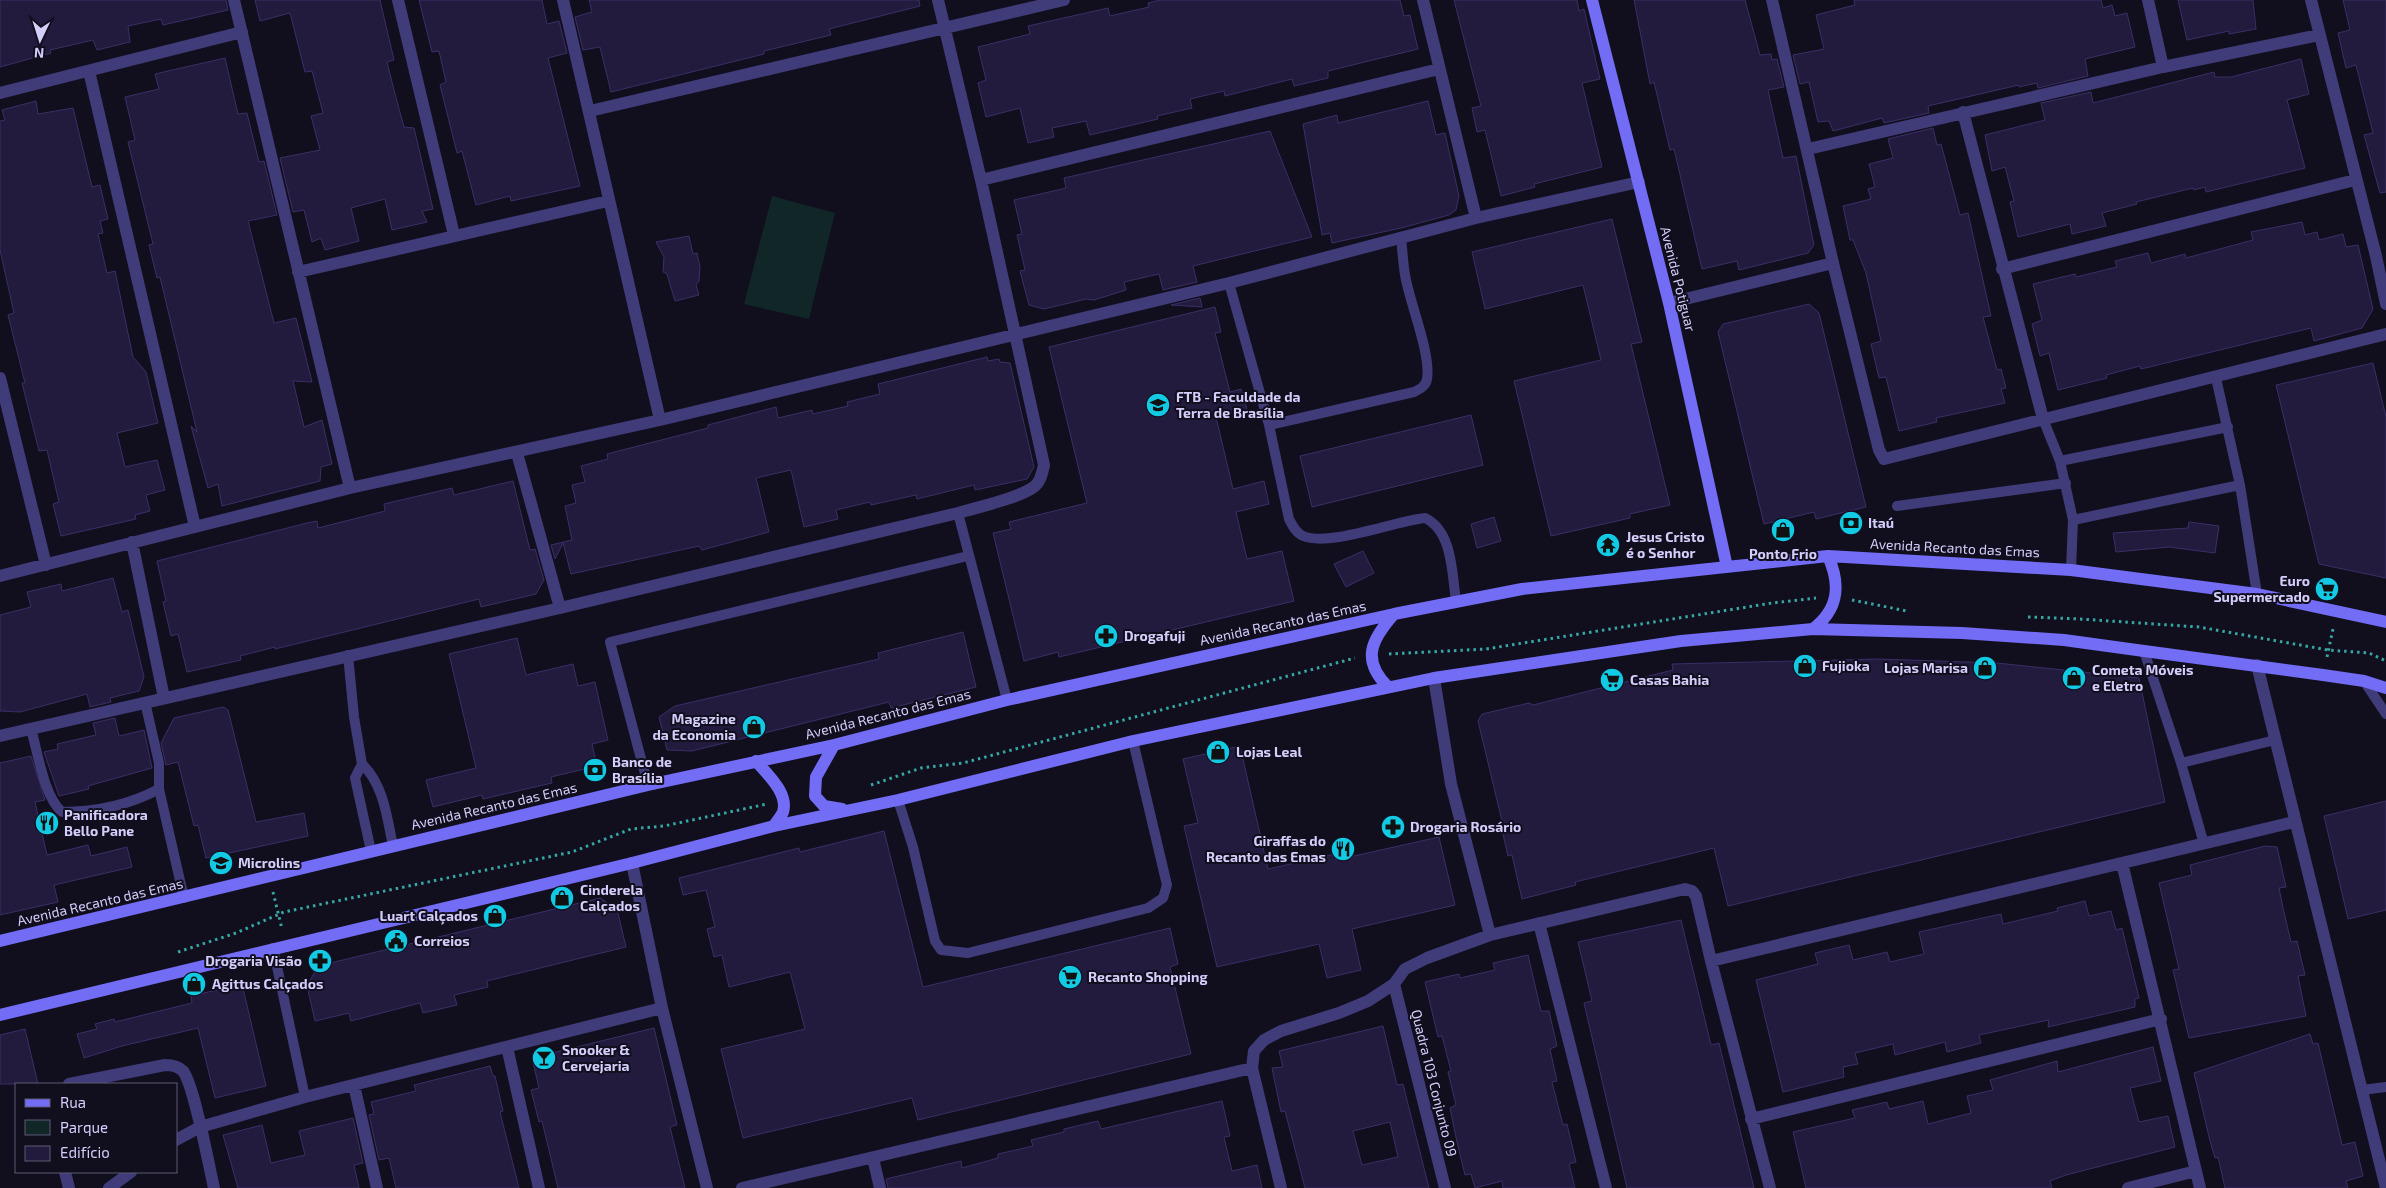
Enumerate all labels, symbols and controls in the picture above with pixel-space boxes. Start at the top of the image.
north arrow [15,15,65,65]
text: N [33,45,45,62]
street label: Avenida Potiguar [1657,225,1700,334]
place label: FTB - Faculdade da Terra de Brasília [1176,388,1301,421]
school or university icon: FTB - Faculdade da Terra de Brasília [1145,392,1171,418]
bank icon: Itaú [1838,510,1864,536]
place label: Itaú [1868,514,1894,531]
shop icon: Ponto Frio [1770,517,1796,543]
place label: Jesus Cristo é o Senhor [1626,528,1705,561]
temple icon: Jesus Cristo é o Senhor [1595,532,1621,558]
street label: Avenida Recanto das Emas [1870,535,2040,560]
place label: Ponto Frio [1749,545,1817,562]
place label: Euro Supermercado [2213,572,2310,605]
supermarket icon: Euro Supermercado [2314,576,2340,602]
street label: Avenida Recanto das Emas [1198,597,1368,648]
pharmacy icon: Drogafuji [1093,623,1119,649]
place label: Drogafuji [1124,627,1185,644]
shop icon: Fujioka [1792,653,1818,679]
shop icon: Lojas Marisa [1972,655,1998,681]
place label: Fujioka [1822,657,1870,674]
place label: Lojas Marisa [1884,659,1968,676]
place label: Cometa Móveis e Eletro [2092,661,2193,694]
shop icon: Cometa Móveis e Eletro [2061,665,2087,691]
supermarket icon: Casas Bahia [1599,667,1625,693]
place label: Casas Bahia [1630,671,1709,688]
street label: Avenida Recanto das Emas [803,685,972,742]
place label: Magazine da Economia [652,710,736,743]
shop icon: Magazine da Economia [741,714,767,740]
shop icon: Lojas Leal [1205,739,1231,765]
place label: Lojas Leal [1236,743,1302,760]
place label: Banco de Brasília [612,753,672,786]
bank icon: Banco de Brasília [582,757,608,783]
street label: Avenida Recanto das Emas [409,778,578,833]
place label: Panificadora Bello Pane [64,806,148,839]
restaurant icon: Panificadora Bello Pane [34,810,60,836]
pharmacy icon: Drogaria Rosário [1380,814,1406,840]
place label: Drogaria Rosário [1410,818,1521,835]
place label: Giraffas do Recanto das Emas [1206,832,1326,865]
restaurant icon: Giraffas do Recanto das Emas [1330,836,1356,862]
school or university icon: Microlins [208,850,234,876]
place label: Microlins [238,854,300,871]
street label: Avenida Recanto das Emas [15,874,184,929]
place label: Cinderela Calçados [580,881,643,915]
shop icon: Cinderela Calçados [549,885,575,911]
shop icon: Luart Calçados [482,903,508,929]
place label: Luart Calçados [380,907,478,925]
public building icon: Correios [383,928,409,954]
place label: Correios [414,932,470,949]
pharmacy icon: Drogaria Visão [307,948,333,974]
place label: Drogaria Visão [205,952,302,969]
supermarket icon: Recanto Shopping [1057,964,1083,990]
place label: Recanto Shopping [1088,968,1208,985]
shop icon: Agittus Calçados [181,971,207,997]
place label: Agittus Calçados [212,975,323,993]
street label: Quadra 103 Conjunto 09 [1408,1008,1461,1158]
place label: Snooker & Cervejaria [562,1041,630,1074]
bar icon: Snooker & Cervejaria [531,1045,557,1071]
legend [15,1083,178,1173]
text: Rua [60,1093,86,1111]
text: Parque [60,1118,108,1136]
text: Edifício [60,1143,110,1161]

